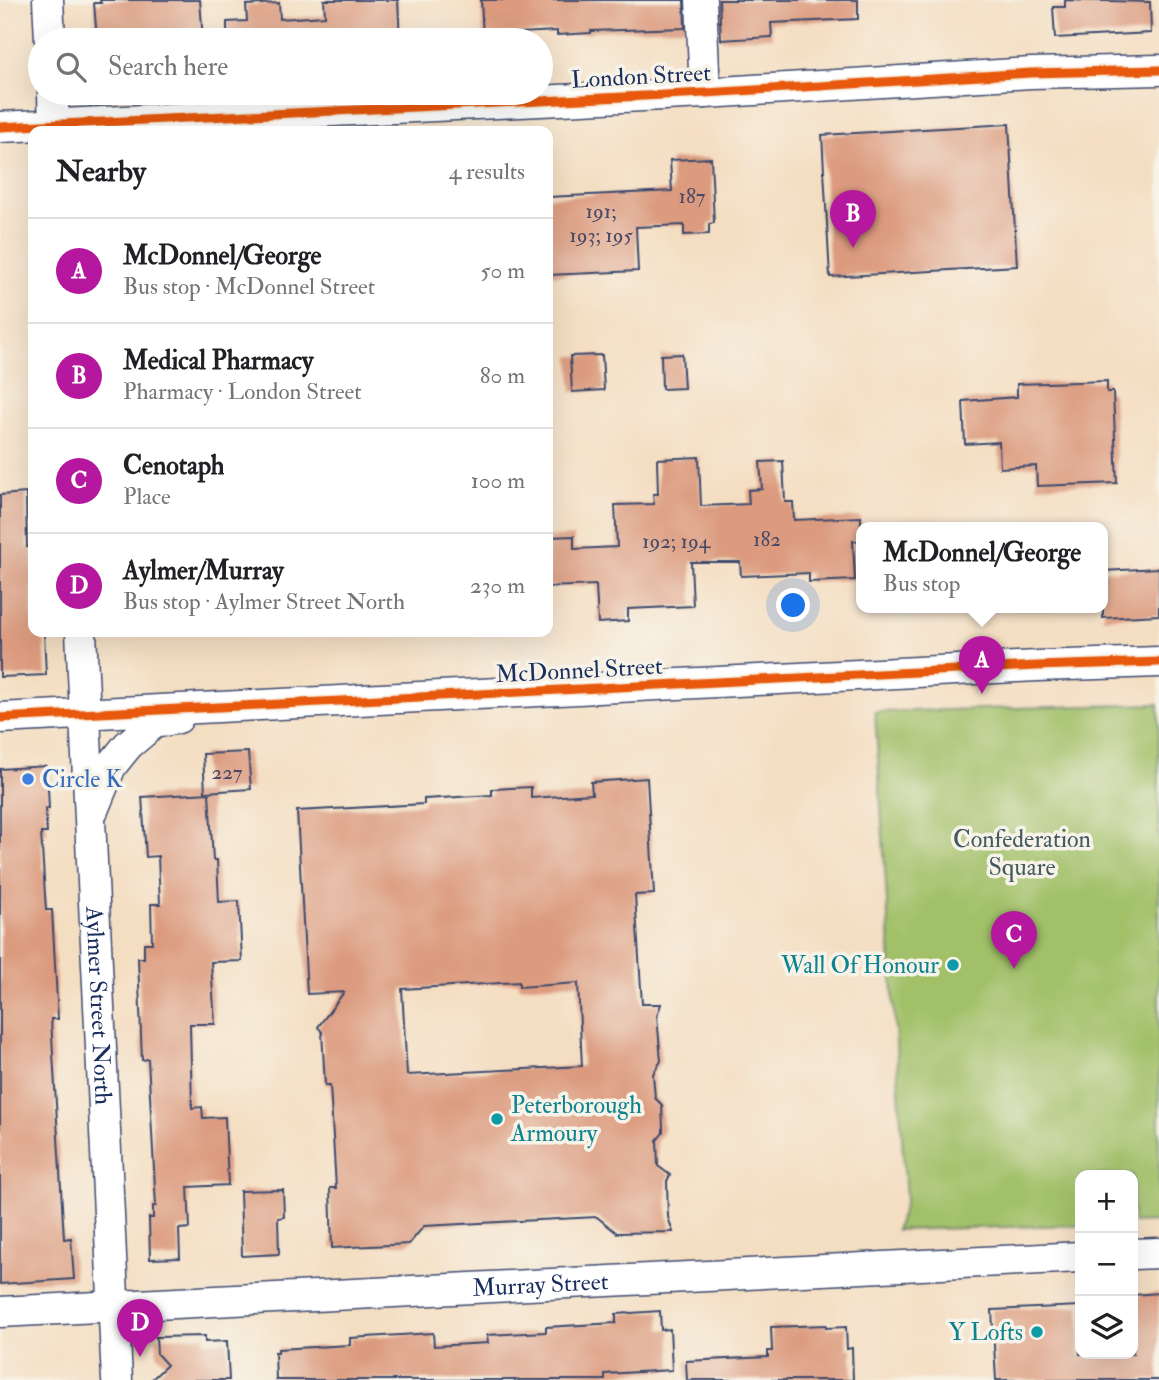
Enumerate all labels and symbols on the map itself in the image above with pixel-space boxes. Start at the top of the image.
street label: London Street [570,57,712,96]
house number: 187 [679,183,706,210]
pin: B [830,190,876,248]
house number: 191; 193; 195 [569,198,633,249]
house number: 182 [753,526,781,553]
house number: 192; 194 [642,528,712,555]
your location [776,588,810,622]
pin: A [959,636,1005,694]
street label: McDonnel Street [495,651,664,690]
house number: 227 [212,759,243,786]
place label: Circle K [42,764,122,795]
marker: Circle K [20,771,36,787]
park label: Confederation Square [953,824,1091,883]
street label: Aylmer Street North [78,905,119,1106]
pin: C [991,911,1037,969]
place label: Wall Of Honour [780,950,939,981]
marker: Wall Of Honour [945,957,961,973]
place label: Peterborough Armoury [510,1090,642,1149]
marker: Peterborough Armoury [489,1111,505,1127]
street label: Murray Street [471,1266,609,1304]
pin: D [117,1299,163,1357]
place label: Y Lofts [949,1317,1023,1348]
marker: Y Lofts [1029,1324,1045,1340]

